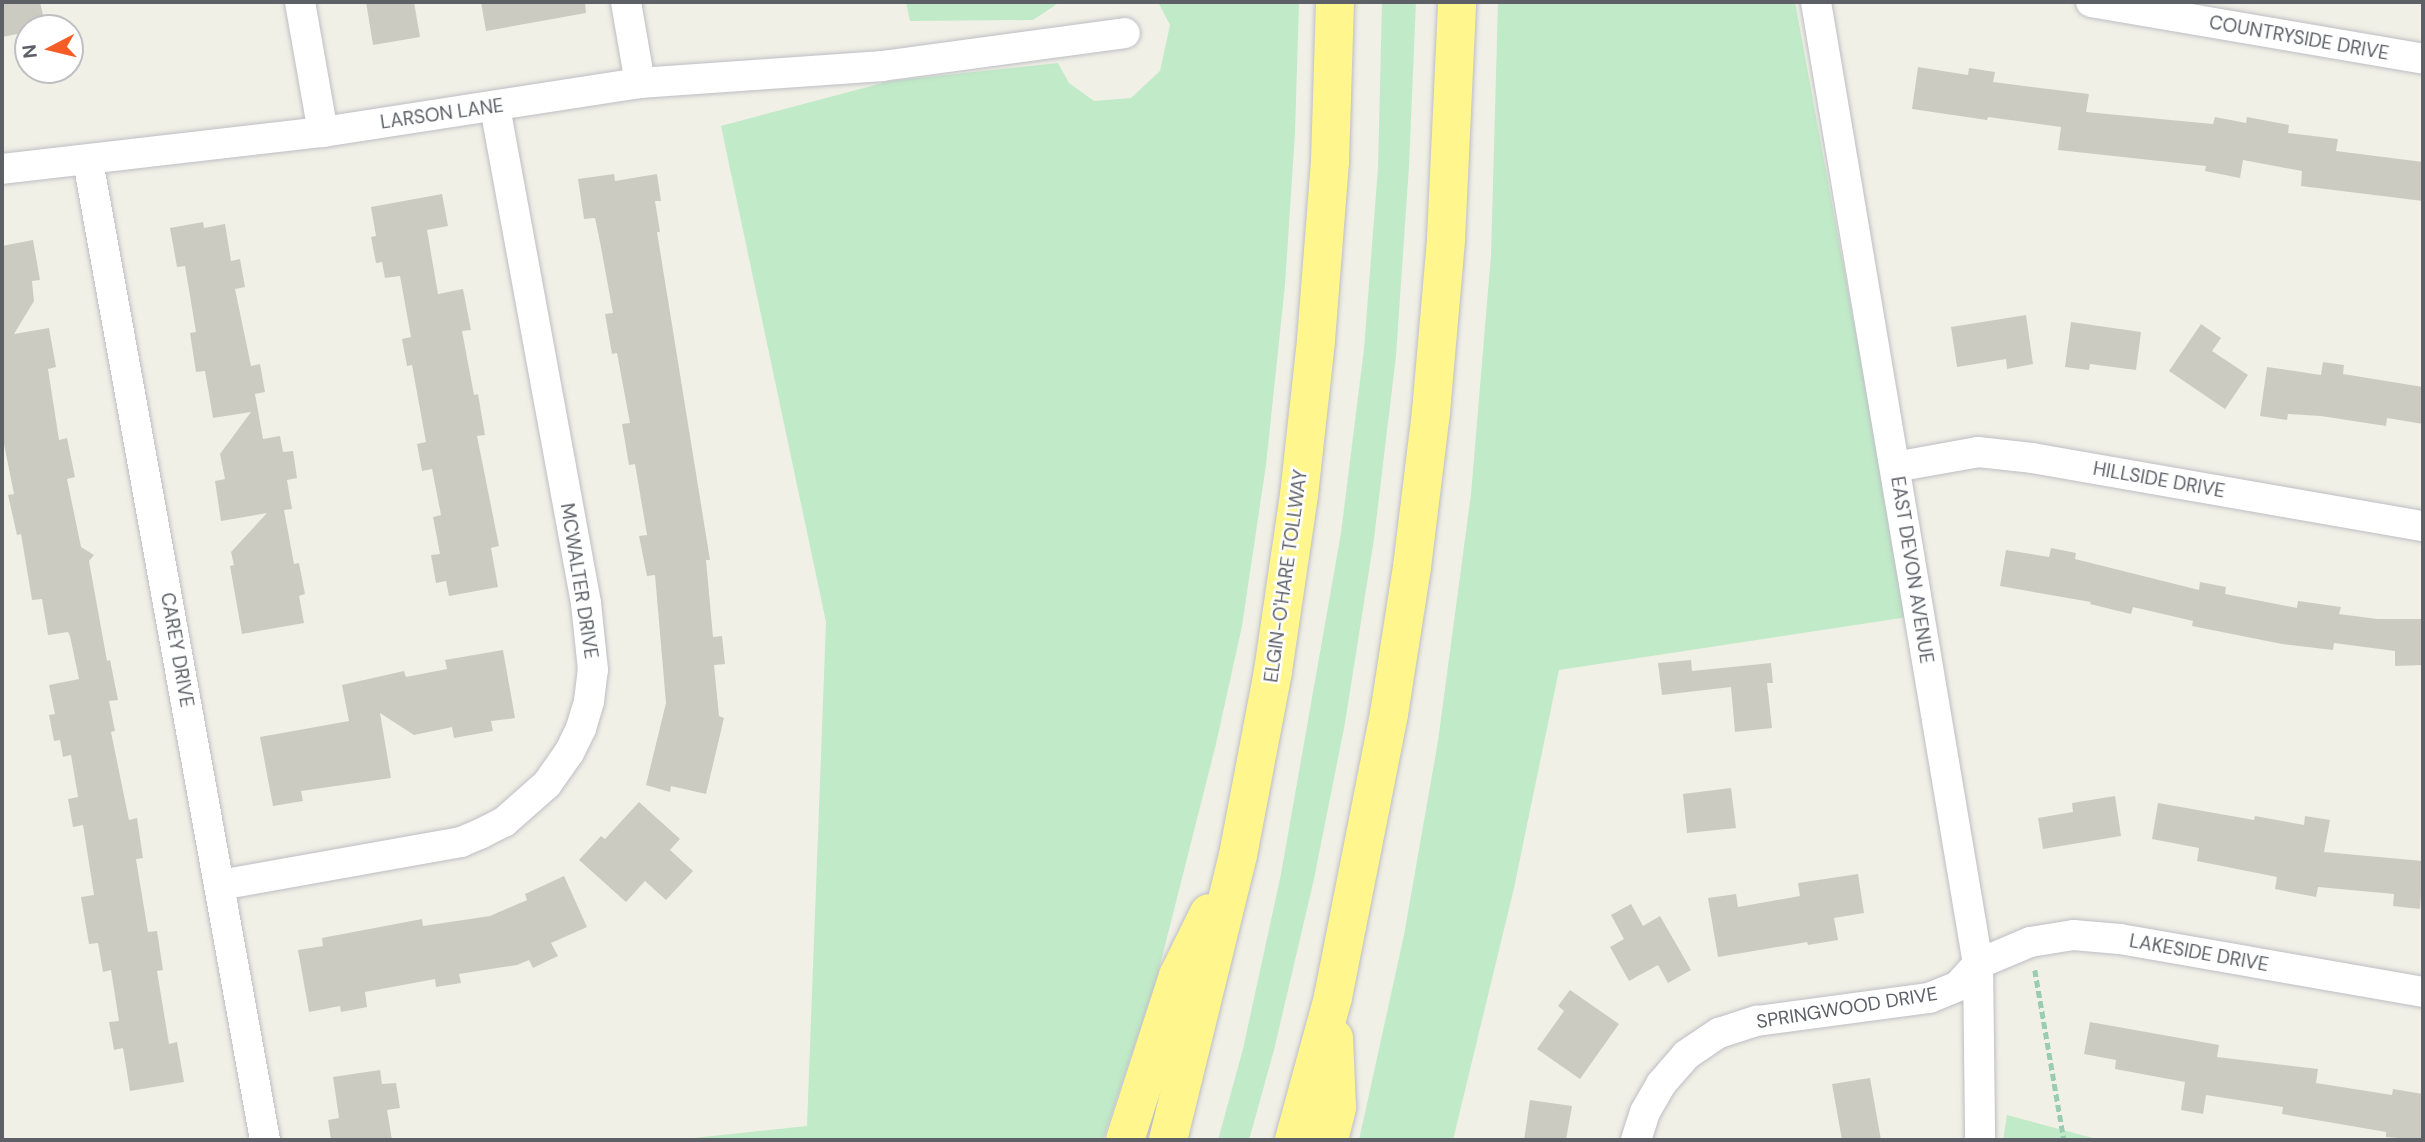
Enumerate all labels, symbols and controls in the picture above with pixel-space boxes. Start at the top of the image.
street label: COUNTRYSIDE DRIVE [2207,11,2391,65]
north arrow [14,14,84,84]
text: N [16,43,43,60]
street label: LARSON LANE [379,94,505,134]
street label: HILLSIDE DRIVE [2091,457,2227,503]
street label: ELGIN-O'HARE TOLLWAY [1260,468,1312,684]
street label: EAST DEVON AVENUE [1886,475,1938,665]
street label: MCWALTER DRIVE [555,502,603,660]
street label: CAREY DRIVE [156,591,198,709]
street label: LAKESIDE DRIVE [2128,930,2270,976]
street label: SPRINGWOOD DRIVE [1755,982,1939,1034]

